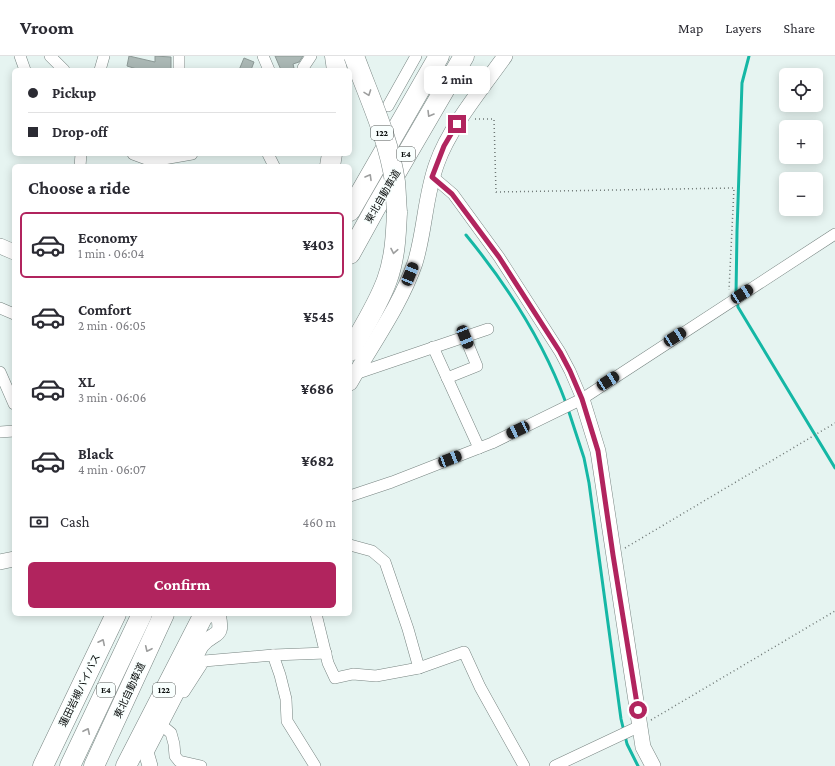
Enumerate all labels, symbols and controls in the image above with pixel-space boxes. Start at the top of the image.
text: Vroom [20,17,74,38]
text: Map [678,20,703,36]
text: Layers [725,20,762,36]
text: Share [784,20,815,36]
callout: 2 min [424,66,490,94]
map controls [779,68,823,216]
button: locate [779,68,823,112]
text: 2 min [441,72,473,87]
text: Pickup [52,85,96,101]
one-way arrow [363,89,371,96]
one-way arrow [428,110,435,117]
route end [448,115,466,133]
button: + [779,120,823,164]
text: Drop-off [52,124,108,140]
road number: 122 [371,126,393,140]
road number: E4 [397,147,415,161]
street label: 東北自動車道 [363,168,402,225]
button: − [779,172,823,216]
one-way arrow [365,174,372,181]
text: Choose a ride [28,178,130,198]
icon: car [30,227,66,263]
text: Economy [78,230,137,246]
text: ¥403 [303,237,334,253]
text: 1 min · 06:04 [78,246,145,261]
one-way arrow [390,248,398,254]
car [400,261,420,287]
car [729,282,755,306]
icon: car [30,299,66,335]
text: Comfort [78,302,132,318]
text: ¥545 [303,309,334,325]
text: 2 min · 06:05 [78,318,146,333]
car [455,324,475,350]
car [662,325,688,349]
car [595,369,621,393]
icon: car [30,371,66,407]
text: XL [78,374,95,390]
text: ¥686 [301,381,334,397]
text: 3 min · 06:06 [78,390,146,405]
car [505,419,531,441]
icon: car [30,443,66,479]
text: Black [78,446,113,462]
car [437,449,463,469]
text: ¥682 [301,453,334,469]
text: 4 min · 06:07 [78,462,146,477]
icon: cash [28,511,50,533]
text: Cash [60,514,90,530]
text: 460 m [303,515,336,530]
button: Confirm [28,562,336,608]
one-way arrow [97,639,105,647]
one-way arrow [145,645,153,653]
street label: 蓮田岩槻バイパス [57,652,102,728]
street label: 東北自動車道 [112,661,147,720]
road number: E4 [97,683,115,697]
road number: 122 [153,683,175,697]
route start [629,701,647,719]
one-way arrow [82,727,90,734]

